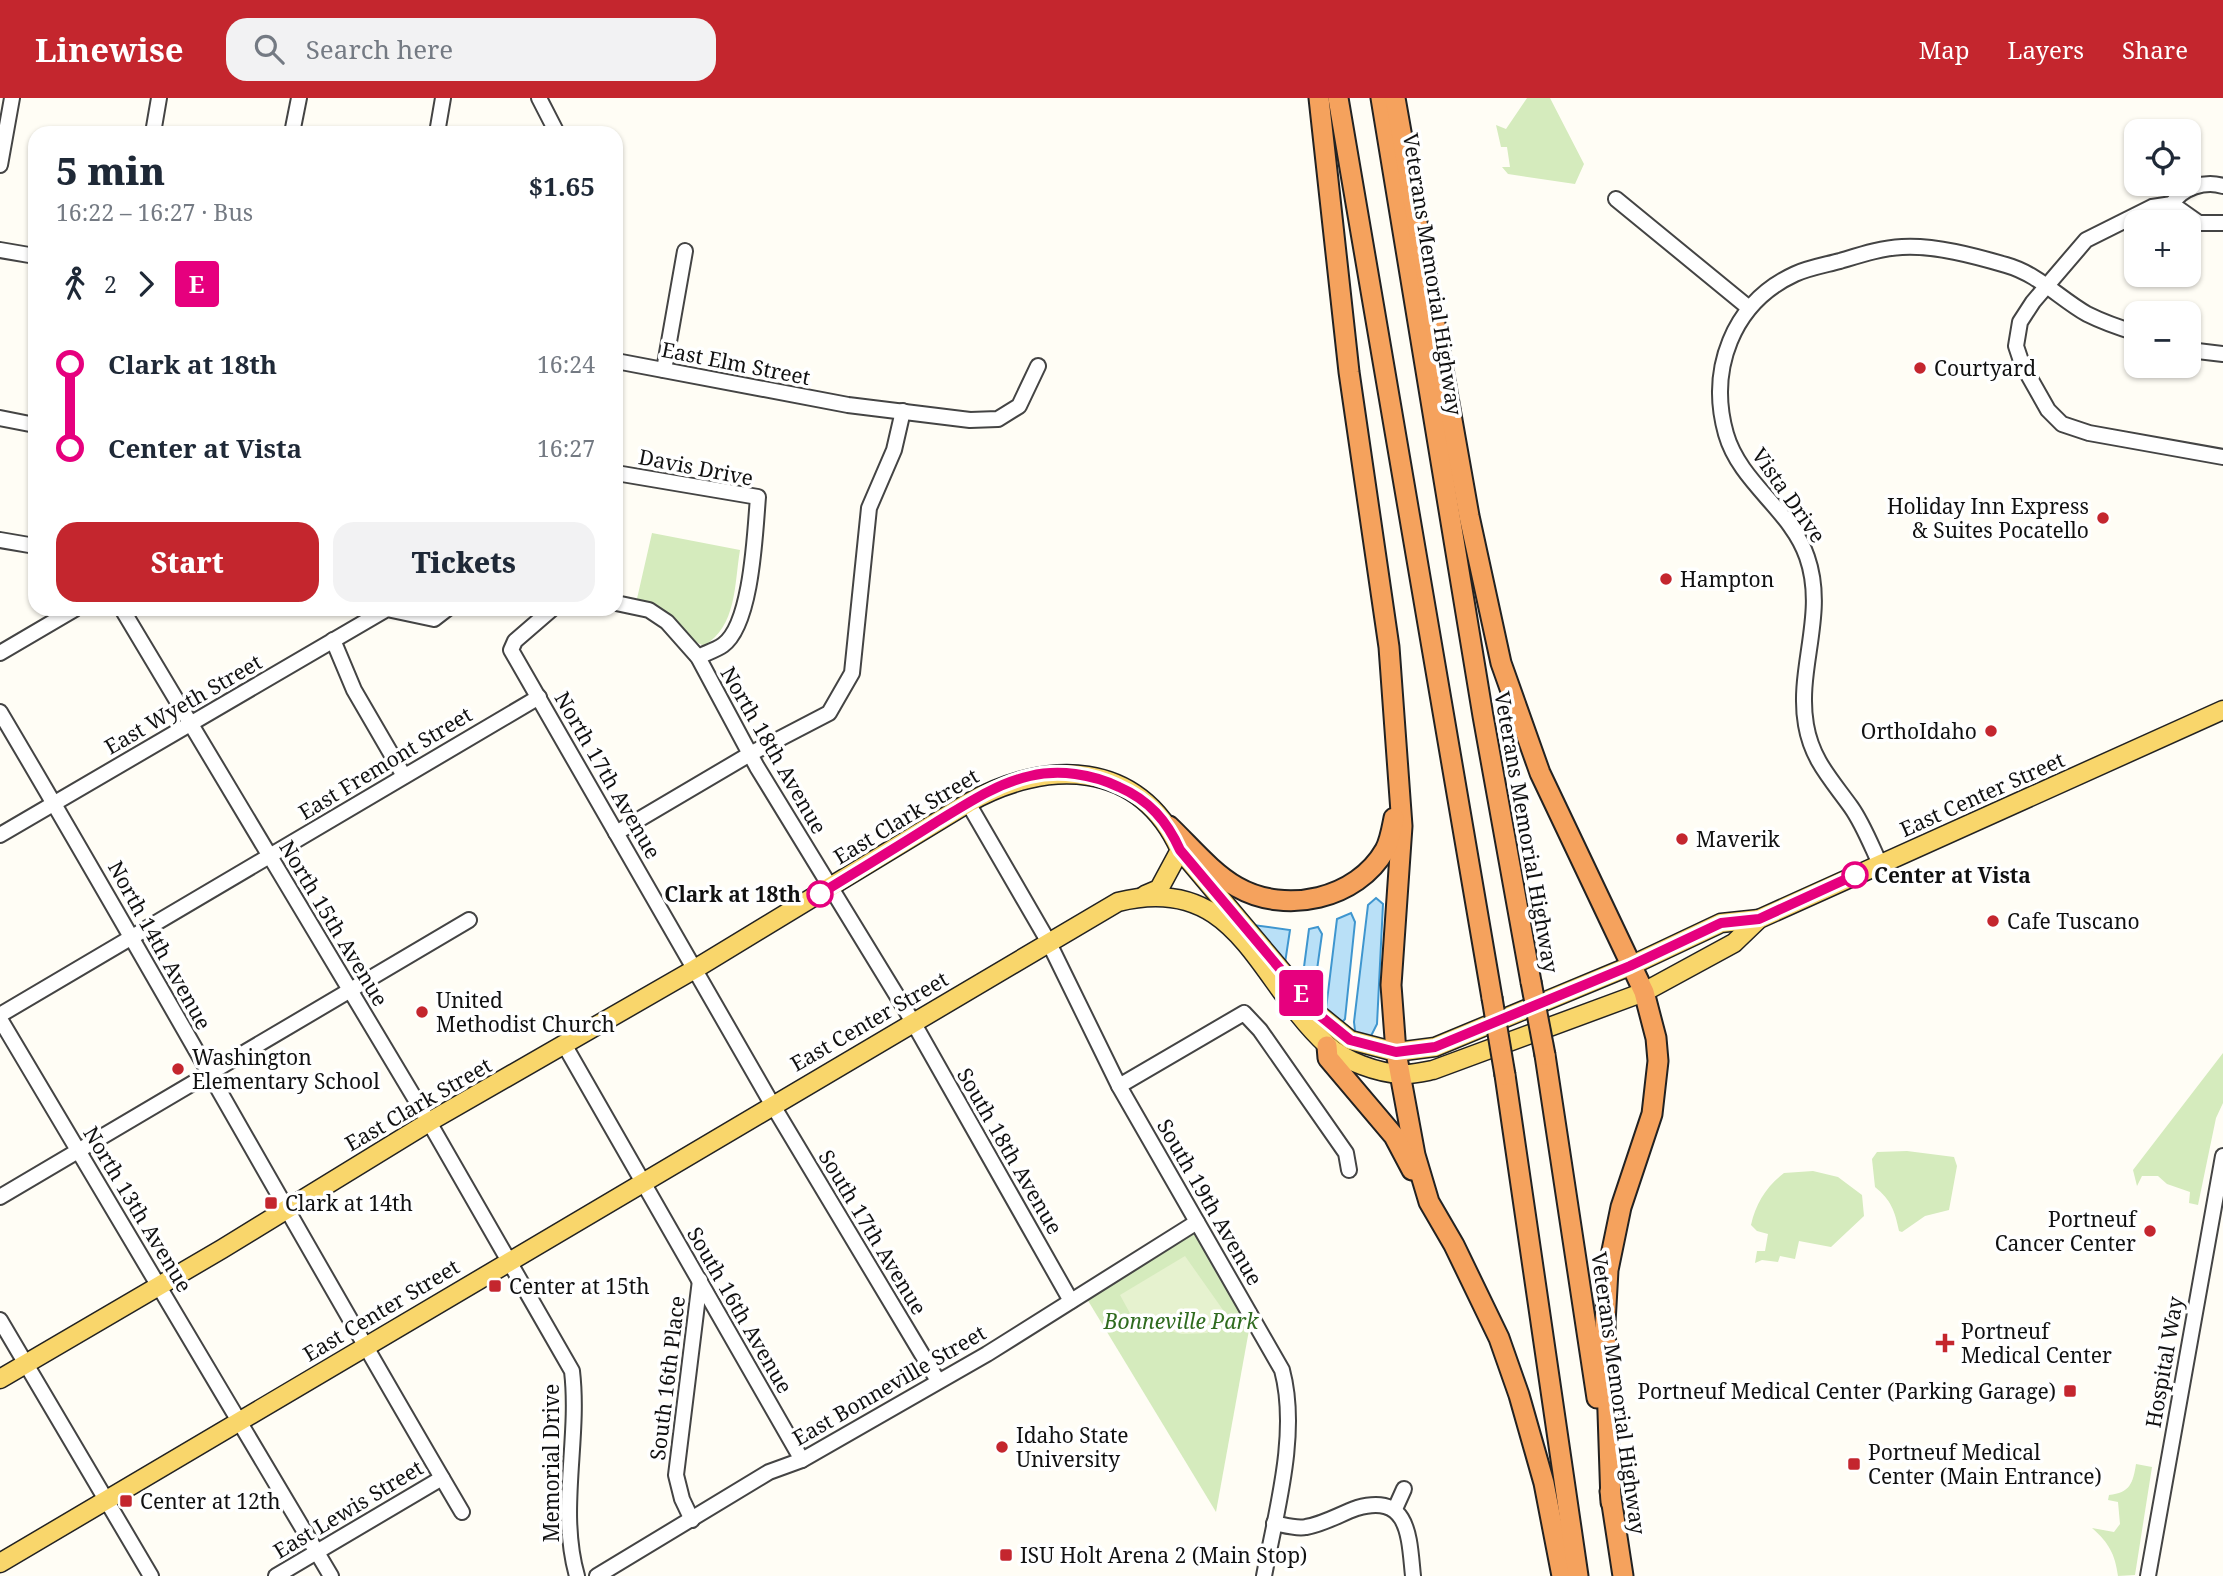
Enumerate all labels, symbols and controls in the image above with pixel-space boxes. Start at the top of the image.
search box [226,18,716,81]
text: Linewise [35,27,184,72]
icon: search [250,30,288,68]
text: Search here [306,31,453,67]
text: Map [1919,33,1970,66]
text: Layers [2008,33,2084,66]
text: Share [2122,33,2188,66]
map controls [2124,119,2201,378]
button: locate [2124,119,2201,196]
street label: Veterans Memorial Highway [1397,131,1469,417]
text: 5 min [56,144,165,196]
text: $1.65 [529,168,595,204]
text: 16:22 – 16:27 · Bus [56,196,253,228]
button: + [2124,210,2201,287]
icon: walk [56,265,94,303]
icon: forward [127,265,165,303]
text: E [189,267,205,300]
text: 2 [104,268,117,300]
button: − [2124,301,2201,378]
street label: East Elm Street [659,335,813,391]
text: Clark at 18th [108,346,277,382]
text: 16:24 [537,348,595,380]
place label: Courtyard [1934,354,2036,382]
marker: Courtyard [1912,360,1928,376]
text: Center at Vista [108,430,302,466]
text: 16:27 [537,432,595,464]
street label: Davis Drive [636,442,756,492]
street label: Vista Drive [1746,442,1832,548]
place label: Holiday Inn Express & Suites Pocatello [1887,492,2089,544]
marker: Holiday Inn Express & Suites Pocatello [2095,510,2111,526]
button: Start [56,522,319,602]
button: Tickets [333,522,595,602]
place label: Hampton [1680,565,1774,593]
marker: Hampton [1658,571,1674,587]
street label: East Wyeth Street [99,648,267,760]
street label: North 18th Avenue [715,661,833,839]
street label: North 17th Avenue [549,686,667,864]
street label: Veterans Memorial Highway [1488,689,1566,975]
street label: East Fremont Street [293,700,477,826]
place label: OrthoIdaho [1861,717,1977,745]
marker: OrthoIdaho [1983,723,1999,739]
street label: East Center Street [1895,745,2069,843]
street label: East Clark Street [828,762,984,870]
place label: Maverik [1696,825,1781,853]
marker: Maverik [1674,831,1690,847]
street label: North 15th Avenue [273,835,395,1011]
street label: North 14th Avenue [102,856,218,1034]
place label: Center at Vista [1874,861,2031,889]
marker: Center at Vista [1842,862,1868,888]
place label: Clark at 18th [664,880,801,908]
marker: Clark at 18th [807,881,833,907]
place label: Cafe Tuscano [2007,907,2140,935]
marker: Cafe Tuscano [1985,913,2001,929]
street label: East Center Street [785,965,953,1077]
line badge: E [1278,970,1324,1016]
text: E [1293,976,1309,1009]
place label: United Methodist Church [436,986,615,1038]
marker: United Methodist Church [414,1004,430,1020]
place label: Washington Elementary School [192,1043,380,1095]
street label: East Clark Street [340,1051,496,1157]
marker: Washington Elementary School [170,1061,186,1077]
street label: South 18th Avenue [951,1063,1069,1239]
street label: South 19th Avenue [1151,1114,1269,1290]
street label: North 13th Avenue [77,1121,199,1297]
street label: South 17th Avenue [813,1144,933,1320]
place label: Clark at 14th [285,1189,413,1217]
marker: Clark at 14th [263,1195,279,1211]
place label: Portneuf Cancer Center [1995,1205,2138,1257]
street label: South 16th Avenue [681,1222,799,1398]
marker: Portneuf Cancer Center [2142,1223,2158,1239]
street label: Veterans Memorial Highway [1585,1250,1653,1536]
street label: East Center Street [298,1252,464,1368]
place label: Center at 15th [509,1272,650,1300]
marker: Center at 15th [487,1278,503,1294]
street label: South 16th Place [643,1294,691,1462]
street label: Hospital Way [2139,1294,2189,1430]
park label: Bonneville Park [1103,1307,1259,1335]
place label: Portneuf Medical Center [1961,1317,2112,1369]
street label: East Bonneville Street [787,1318,991,1452]
marker: Portneuf Medical Center [1935,1333,1955,1353]
place label: Portneuf Medical Center (Parking Garage) [1637,1377,2056,1405]
marker: Portneuf Medical Center (Parking Garage) [2062,1383,2078,1399]
street label: Memorial Drive [537,1384,565,1542]
place label: Idaho State University [1016,1421,1129,1473]
place label: Portneuf Medical Center (Main Entrance) [1868,1438,2102,1490]
marker: Idaho State University [994,1439,1010,1455]
street label: East Lewis Street [268,1453,428,1565]
marker: Portneuf Medical Center (Main Entrance) [1846,1456,1862,1472]
place label: Center at 12th [140,1487,281,1515]
marker: Center at 12th [118,1493,134,1509]
place label: ISU Holt Arena 2 (Main Stop) [1020,1541,1307,1569]
marker: ISU Holt Arena 2 (Main Stop) [998,1547,1014,1563]

